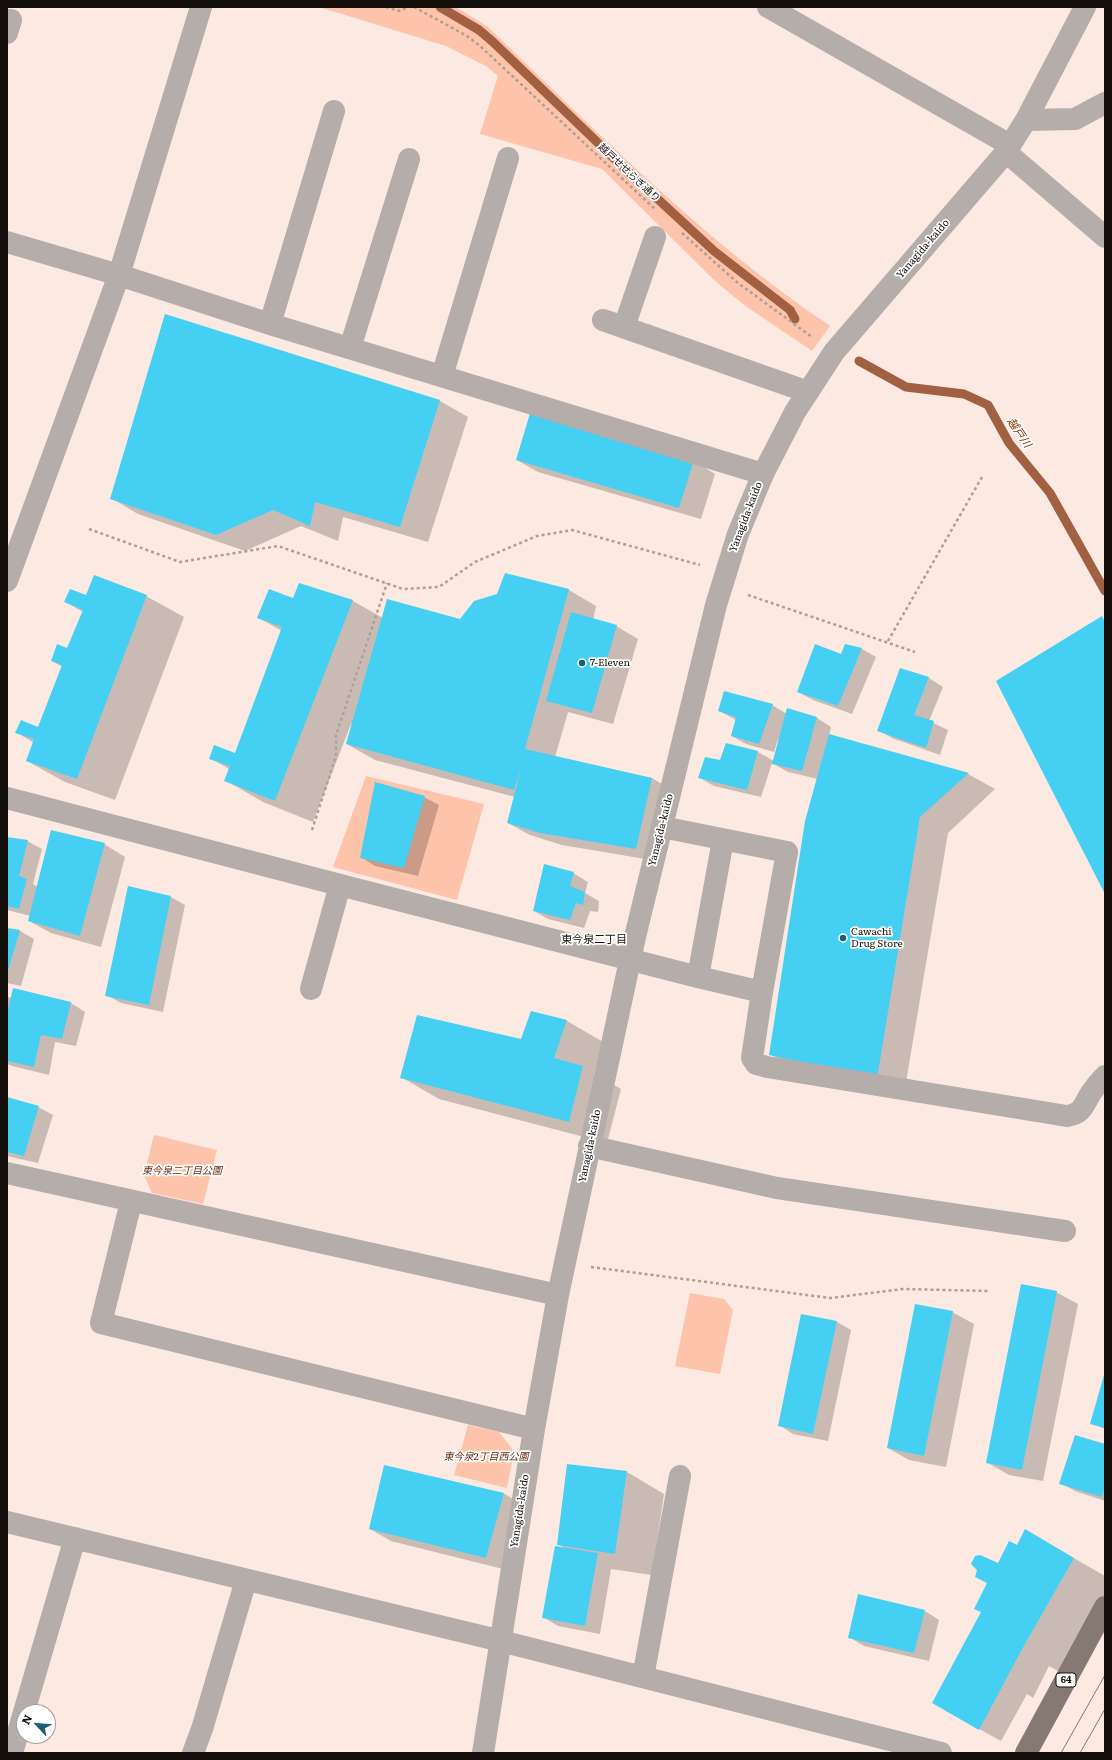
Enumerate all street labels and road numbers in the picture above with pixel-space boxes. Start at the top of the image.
street label: 越戸せせらぎ通り [596,141,662,205]
street label: Yanagida-kaido [894,217,952,281]
street label: Yanagida-kaido [727,480,765,554]
street label: Yanagida-kaido [646,793,676,867]
street label: Yanagida-kaido [576,1109,604,1183]
street label: Yanagida-kaido [508,1473,532,1549]
road number: 64 [1056,1673,1076,1687]

